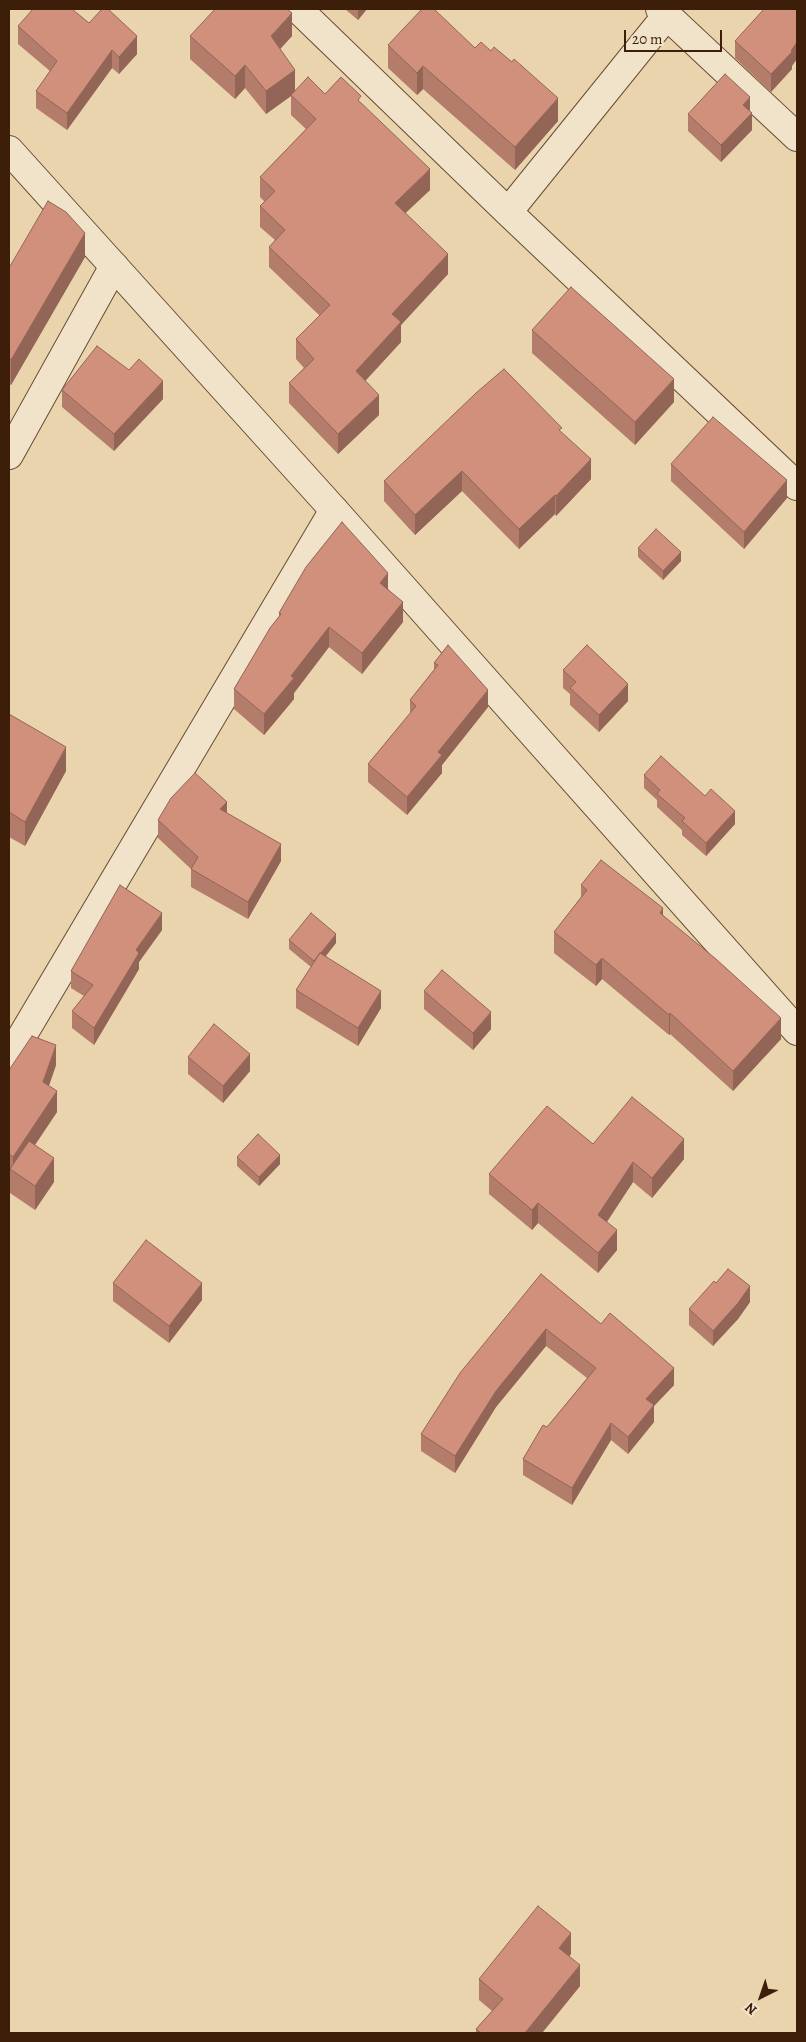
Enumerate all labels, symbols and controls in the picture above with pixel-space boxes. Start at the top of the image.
scale bar [626,20,724,52]
text: 20 m [632,29,663,49]
north arrow [736,1972,786,2022]
text: N [741,1998,761,2019]

